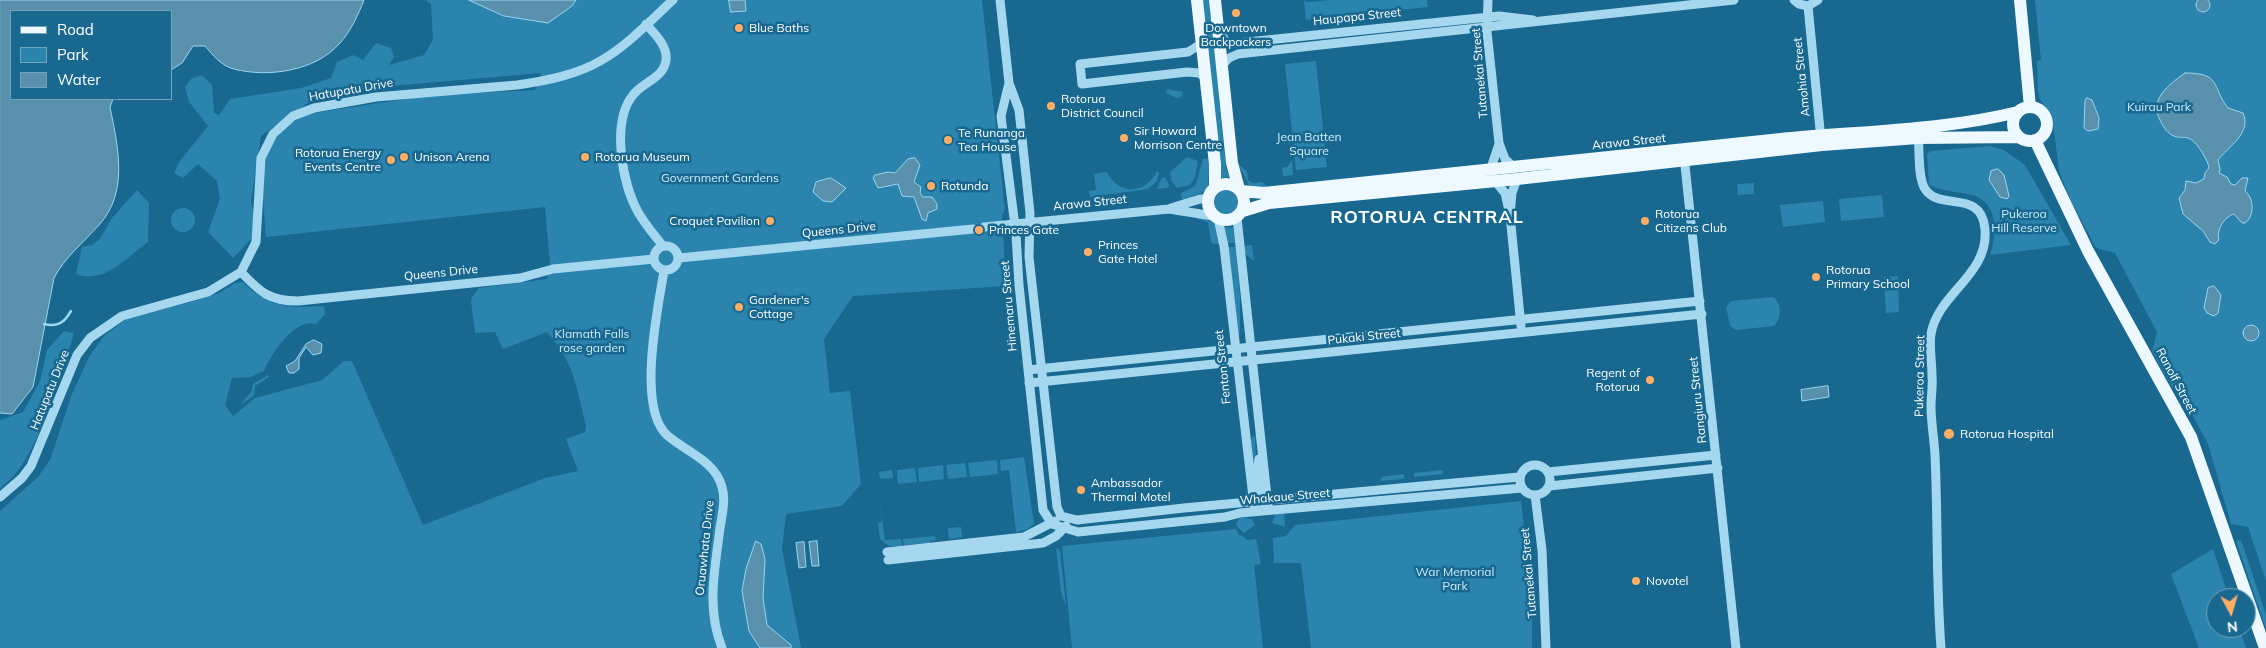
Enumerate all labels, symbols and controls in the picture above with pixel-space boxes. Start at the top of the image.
street label: Haupapa Street [1312,5,1402,29]
marker: Downtown Backpackers [1230,7,1242,19]
legend [10,10,172,100]
text: Road [57,20,94,39]
place label: Blue Baths [749,21,809,35]
place label: Downtown Backpackers [1201,21,1271,49]
marker: Blue Baths [733,22,745,34]
street label: Tutanekai Street [1469,27,1491,119]
street label: Amohia Street [1791,37,1813,117]
text: Park [57,45,89,64]
text: Water [57,70,101,89]
street label: Hatupatu Drive [308,76,394,104]
place label: Rotorua District Council [1061,92,1144,120]
marker: Rotorua District Council [1045,100,1057,112]
park label: Kuirau Park [2127,100,2191,114]
place label: Sir Howard Morrison Centre [1134,124,1222,152]
place label: Te Runanga Tea House [958,126,1025,154]
park label: Jean Batten Square [1277,130,1341,158]
street label: Arawa Street [1591,131,1667,153]
marker: Sir Howard Morrison Centre [1118,132,1130,144]
marker: Te Runanga Tea House [942,134,954,146]
place label: Rotorua Energy Events Centre [295,146,381,174]
place label: Unison Arena [414,150,489,164]
place label: Rotorua Museum [595,150,690,164]
marker: Unison Arena [398,151,410,163]
marker: Rotorua Museum [579,151,591,163]
marker: Rotorua Energy Events Centre [385,154,397,166]
park label: Government Gardens [661,171,779,185]
place label: Rotunda [941,179,989,193]
marker: Rotunda [925,180,937,192]
street label: Arawa Street [1052,192,1128,214]
district label: ROTORUA CENTRAL [1328,207,1526,229]
place label: Rotorua Citizens Club [1655,207,1727,235]
park label: Pukeroa Hill Reserve [1991,207,2057,235]
place label: Croquet Pavilion [669,214,760,228]
marker: Croquet Pavilion [764,215,776,227]
marker: Rotorua Citizens Club [1639,215,1651,227]
street label: Queens Drive [801,219,877,241]
place label: Princes Gate [989,223,1059,237]
marker: Princes Gate [973,224,985,236]
place label: Princes Gate Hotel [1098,238,1157,266]
marker: Princes Gate Hotel [1082,246,1094,258]
street label: Hinemaru Street [998,260,1020,352]
street label: Queens Drive [403,262,479,284]
place label: Rotorua Primary School [1826,263,1910,291]
marker: Rotorua Primary School [1810,271,1822,283]
place label: Gardener's Cottage [749,293,809,321]
marker: Gardener's Cottage [733,301,745,313]
street label: Pukaki Street [1327,326,1401,348]
park label: Klamath Falls rose garden [554,327,630,355]
street label: Fenton Street [1212,329,1234,405]
street label: Pukeroa Street [1912,335,1928,417]
street label: Ranolf Street [2153,346,2199,416]
street label: Hatupatu Drive [27,348,73,432]
street label: Rangiuru Street [1686,356,1710,444]
place label: Regent of Rotorua [1586,366,1640,394]
marker: Regent of Rotorua [1644,374,1656,386]
marker: Rotorua Hospital [1942,427,1956,441]
place label: Rotorua Hospital [1960,427,2054,441]
place label: Ambassador Thermal Motel [1091,476,1170,504]
marker: Ambassador Thermal Motel [1075,484,1087,496]
street label: Whakaue Street [1239,486,1331,508]
street label: Oruawhata Drive [693,500,717,596]
street label: Tutanekai Street [1518,527,1540,619]
park label: War Memorial Park [1416,565,1494,593]
place label: Novotel [1646,574,1688,588]
marker: Novotel [1630,575,1642,587]
north arrow [2206,588,2256,638]
text: N [2226,617,2239,636]

